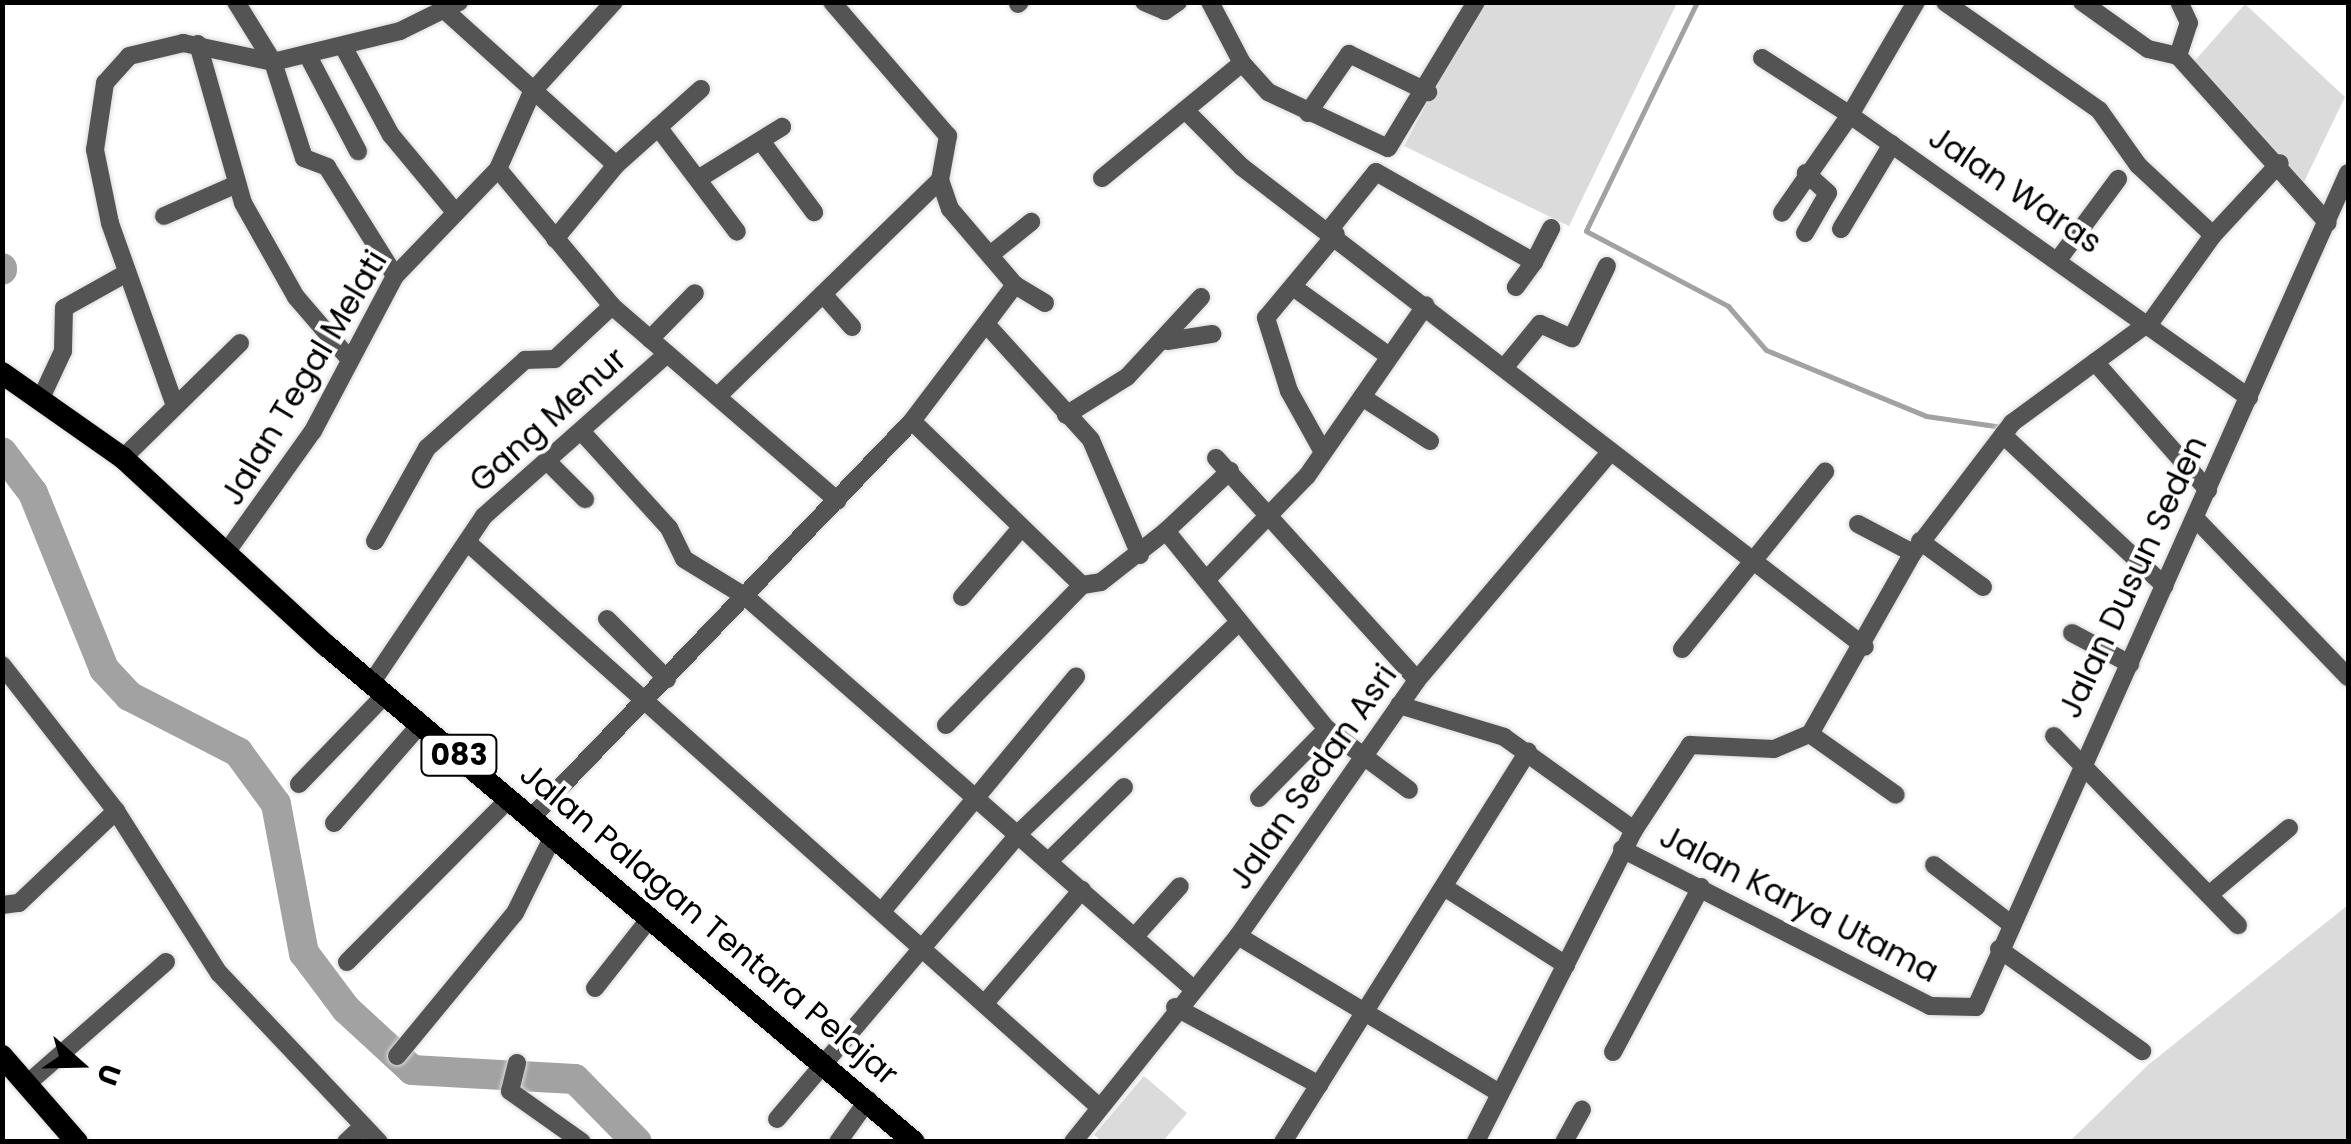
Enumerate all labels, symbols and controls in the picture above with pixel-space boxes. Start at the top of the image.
street label: Jalan Waras [1921,118,2109,262]
street label: Jalan Tegal Melati [213,244,395,512]
street label: Gang Menur [462,340,634,500]
street label: Jalan Dusun Seden [2051,430,2215,724]
street label: Jalan Sedan Asri [1221,657,1405,897]
road number: 083 [419,730,499,780]
street label: Jalan Palagan Tentara Pelajar [512,755,906,1093]
street label: Jalan Karya Utama [1653,817,1945,991]
north arrow [30,1014,130,1114]
text: U [87,1058,130,1090]

